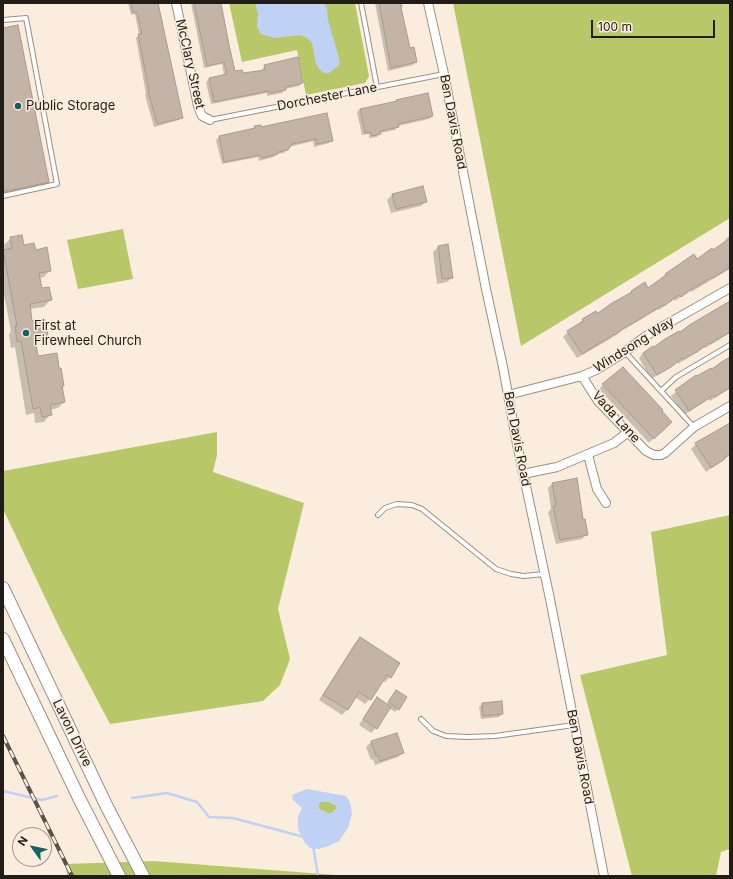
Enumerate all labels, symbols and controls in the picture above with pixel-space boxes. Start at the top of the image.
scale bar [593,12,717,38]
street label: McClary Street [172,17,208,111]
text: 100 m [598,19,632,34]
street label: Ben Davis Road [436,73,470,171]
street label: Dorchester Lane [276,80,378,114]
place label: Public Storage [26,98,115,114]
marker: Public Storage [13,101,23,111]
street label: Windsong Way [591,314,677,376]
place label: First at Firewheel Church [34,318,142,349]
marker: First at Firewheel Church [21,328,31,338]
street label: Vada Lane [589,388,643,446]
street label: Ben Davis Road [500,390,534,488]
street label: Lavon Drive [49,697,95,769]
street label: Ben Davis Road [563,708,597,806]
north arrow [12,827,52,867]
text: N [15,834,31,848]

